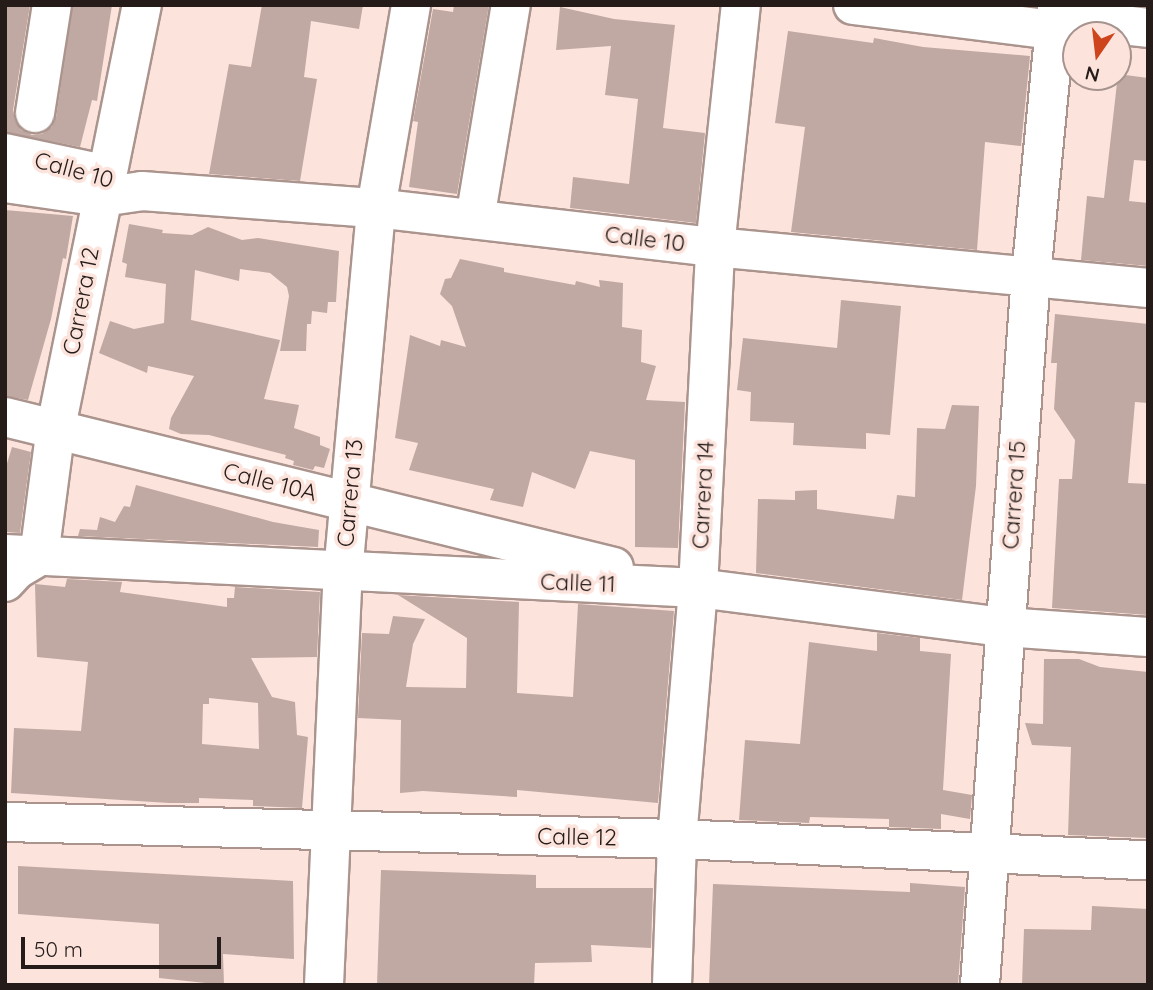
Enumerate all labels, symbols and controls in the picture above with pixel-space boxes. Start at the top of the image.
north arrow [1062,21,1132,91]
text: N [1083,61,1102,88]
street label: Calle 10 [31,146,117,194]
street label: Calle 10 [603,220,687,258]
street label: Carrera 12 [57,245,105,357]
street label: Carrera 13 [332,438,368,548]
street label: Carrera 14 [686,440,720,550]
street label: Carrera 15 [996,440,1032,550]
street label: Calle 10A [220,457,320,507]
street label: Calle 11 [540,568,616,598]
street label: Calle 12 [537,823,617,851]
scale bar [24,923,224,967]
text: 50 m [34,936,83,962]

